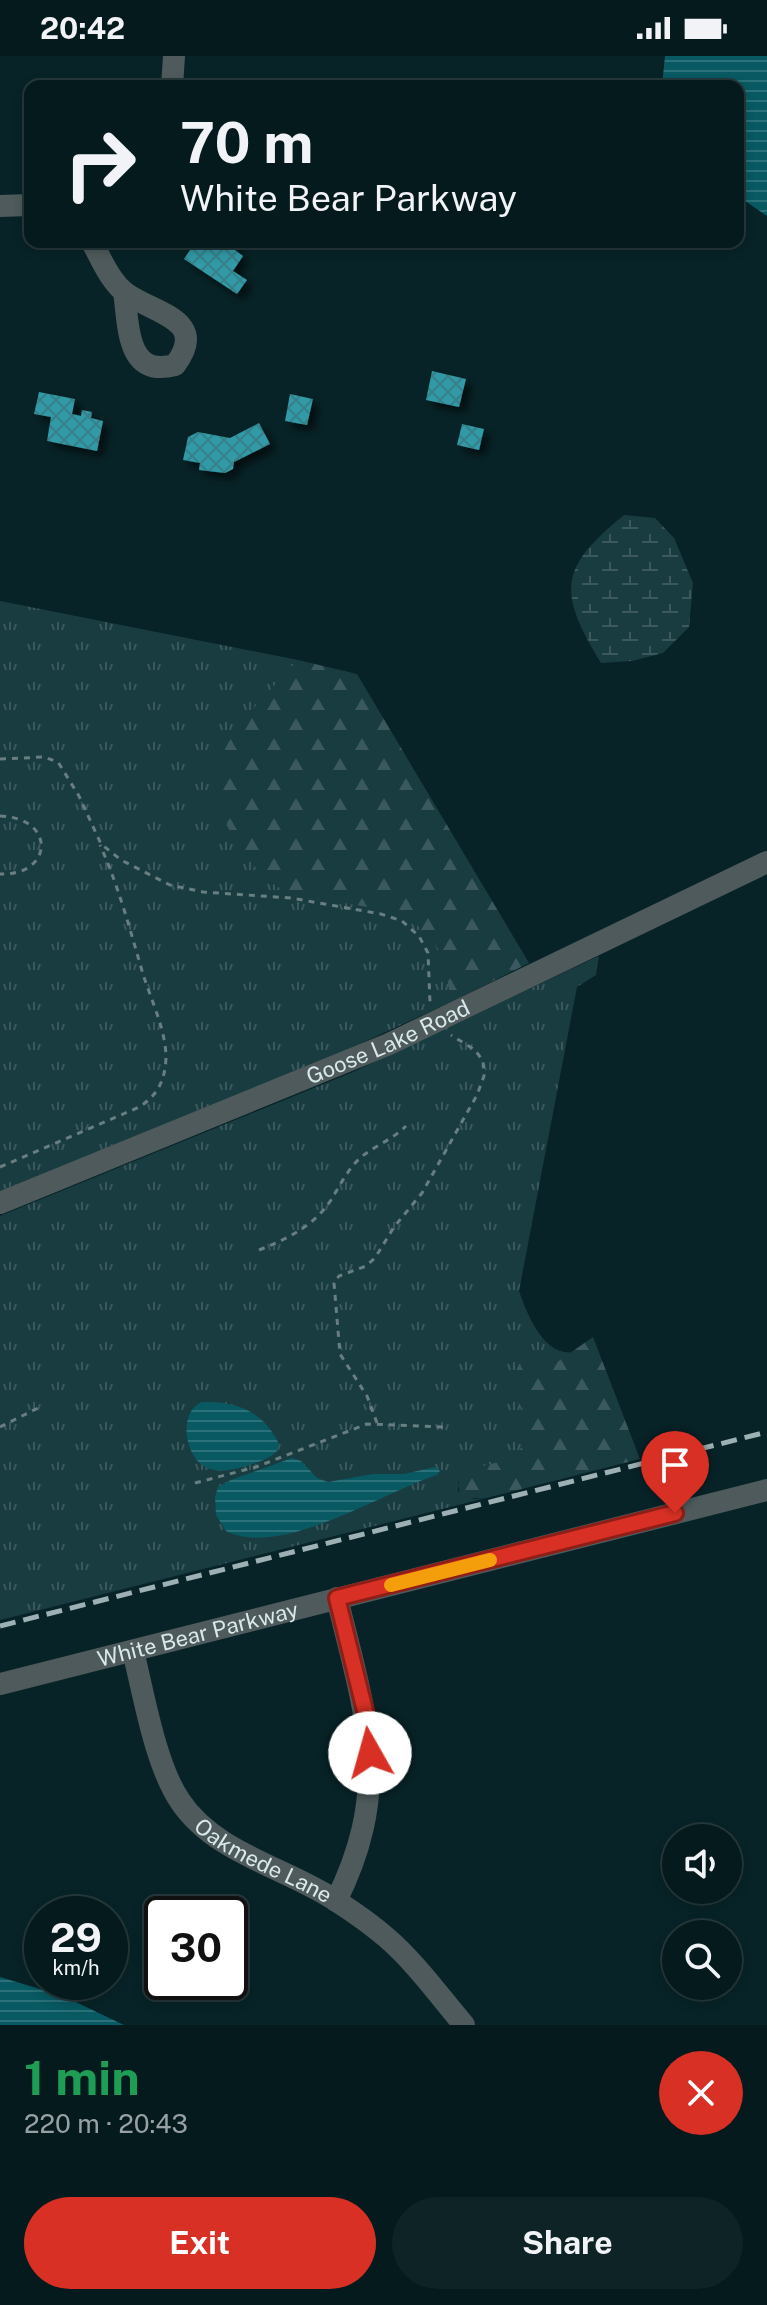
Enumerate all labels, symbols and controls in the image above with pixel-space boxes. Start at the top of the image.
text: 20:42 [40,10,125,46]
text: 70 m [180,110,313,176]
icon: right [48,112,152,216]
text: White Bear Parkway [180,177,517,219]
street label: Goose Lake Road [302,994,474,1089]
pin [641,1431,709,1513]
icon: arrive [653,1443,697,1487]
street label: White Bear Parkway [95,1596,301,1672]
position arrow [328,1711,412,1795]
street label: Oakmede Lane [189,1812,337,1908]
map controls [662,1824,742,2000]
button: sound [662,1824,742,1904]
speed limit sign: 30 [144,1896,248,2000]
text: 29 [50,1914,102,1961]
button: search [662,1920,742,2000]
text: km/h [52,1956,100,1980]
text: 1 min [24,2049,140,2106]
button: close [659,2051,743,2135]
text: 220 m · 20:43 [24,2108,188,2139]
button: Exit [24,2197,376,2289]
button: Share [392,2197,743,2289]

